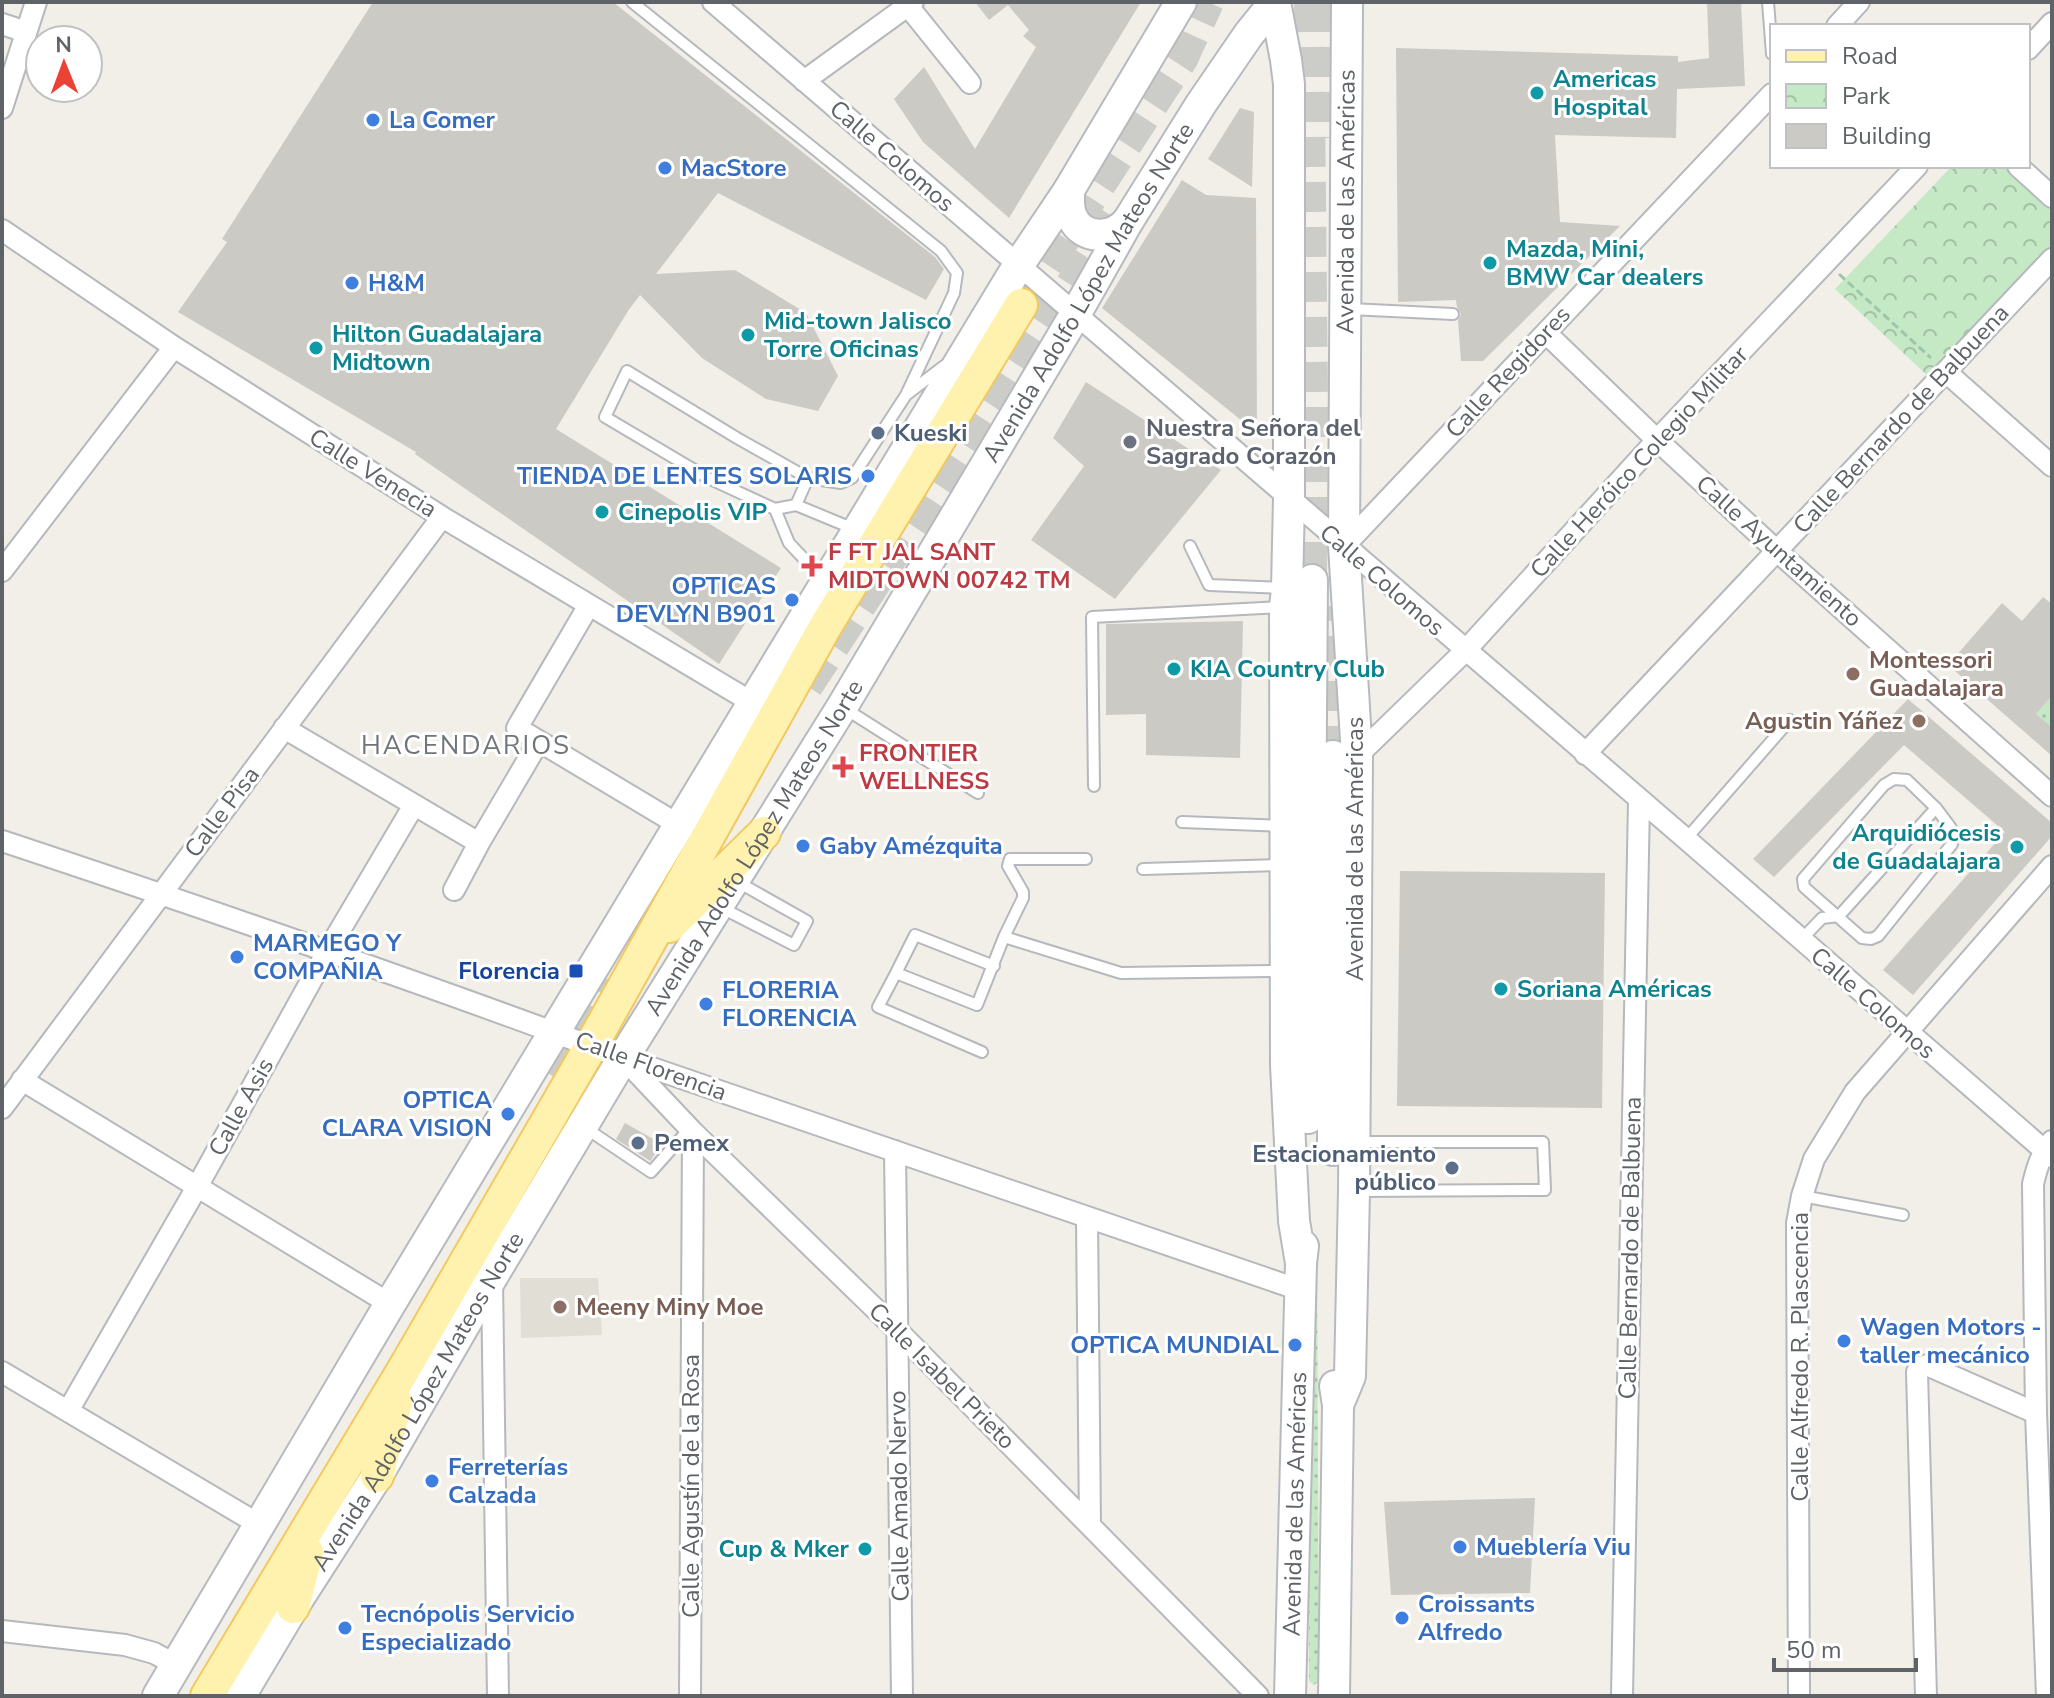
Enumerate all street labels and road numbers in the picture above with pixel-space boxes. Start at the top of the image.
street label: Avenida de las Américas [1329,69,1363,334]
street label: Calle Colomos [823,93,961,219]
street label: Avenida Adolfo López Mateos Norte [975,117,1201,468]
street label: Calle Bernardo de Balbuena [1786,297,2016,541]
street label: Calle Regidores [1438,299,1578,445]
street label: Calle Heróico Colegio Militar [1523,339,1755,585]
street label: Calle Venecia [303,421,443,525]
street label: Calle Ayuntamiento [1689,468,1869,634]
street label: Calle Colomos [1313,517,1451,643]
street label: Avenida Adolfo López Mateos Norte [637,674,871,1022]
street label: Avenida de las Américas [1339,717,1371,981]
street label: Calle Pisa [177,760,267,864]
street label: Calle Colomos [1804,940,1942,1066]
street label: Calle Florencia [571,1024,731,1108]
street label: Calle Asis [201,1052,281,1162]
street label: Calle Bernardo de Balbuena [1611,1096,1649,1400]
street label: Calle Alfredo R. Plascencia [1784,1212,1816,1502]
street label: Avenida Adolfo López Mateos Norte [304,1226,531,1577]
street label: Calle Isabel Prieto [862,1296,1022,1456]
street label: Calle Agustín de la Rosa [675,1354,707,1618]
street label: Avenida de las Américas [1276,1371,1314,1637]
street label: Calle Amado Nervo [881,1390,917,1602]

